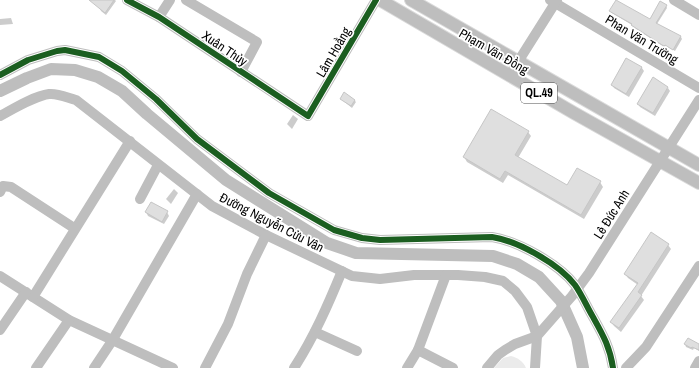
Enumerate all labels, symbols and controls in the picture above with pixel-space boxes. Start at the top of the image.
street label: Phan Văn Trường [602,11,681,68]
street label: Lâm Hoằng [312,24,355,80]
street label: Phạm Văn Đồng [456,25,532,78]
street label: Xuân Thủy [199,27,251,70]
road number: QL.49 [521,83,557,103]
street label: Lê Đức Anh [590,186,633,242]
street label: Đường Nguyễn Cửu Vân [217,189,327,256]

